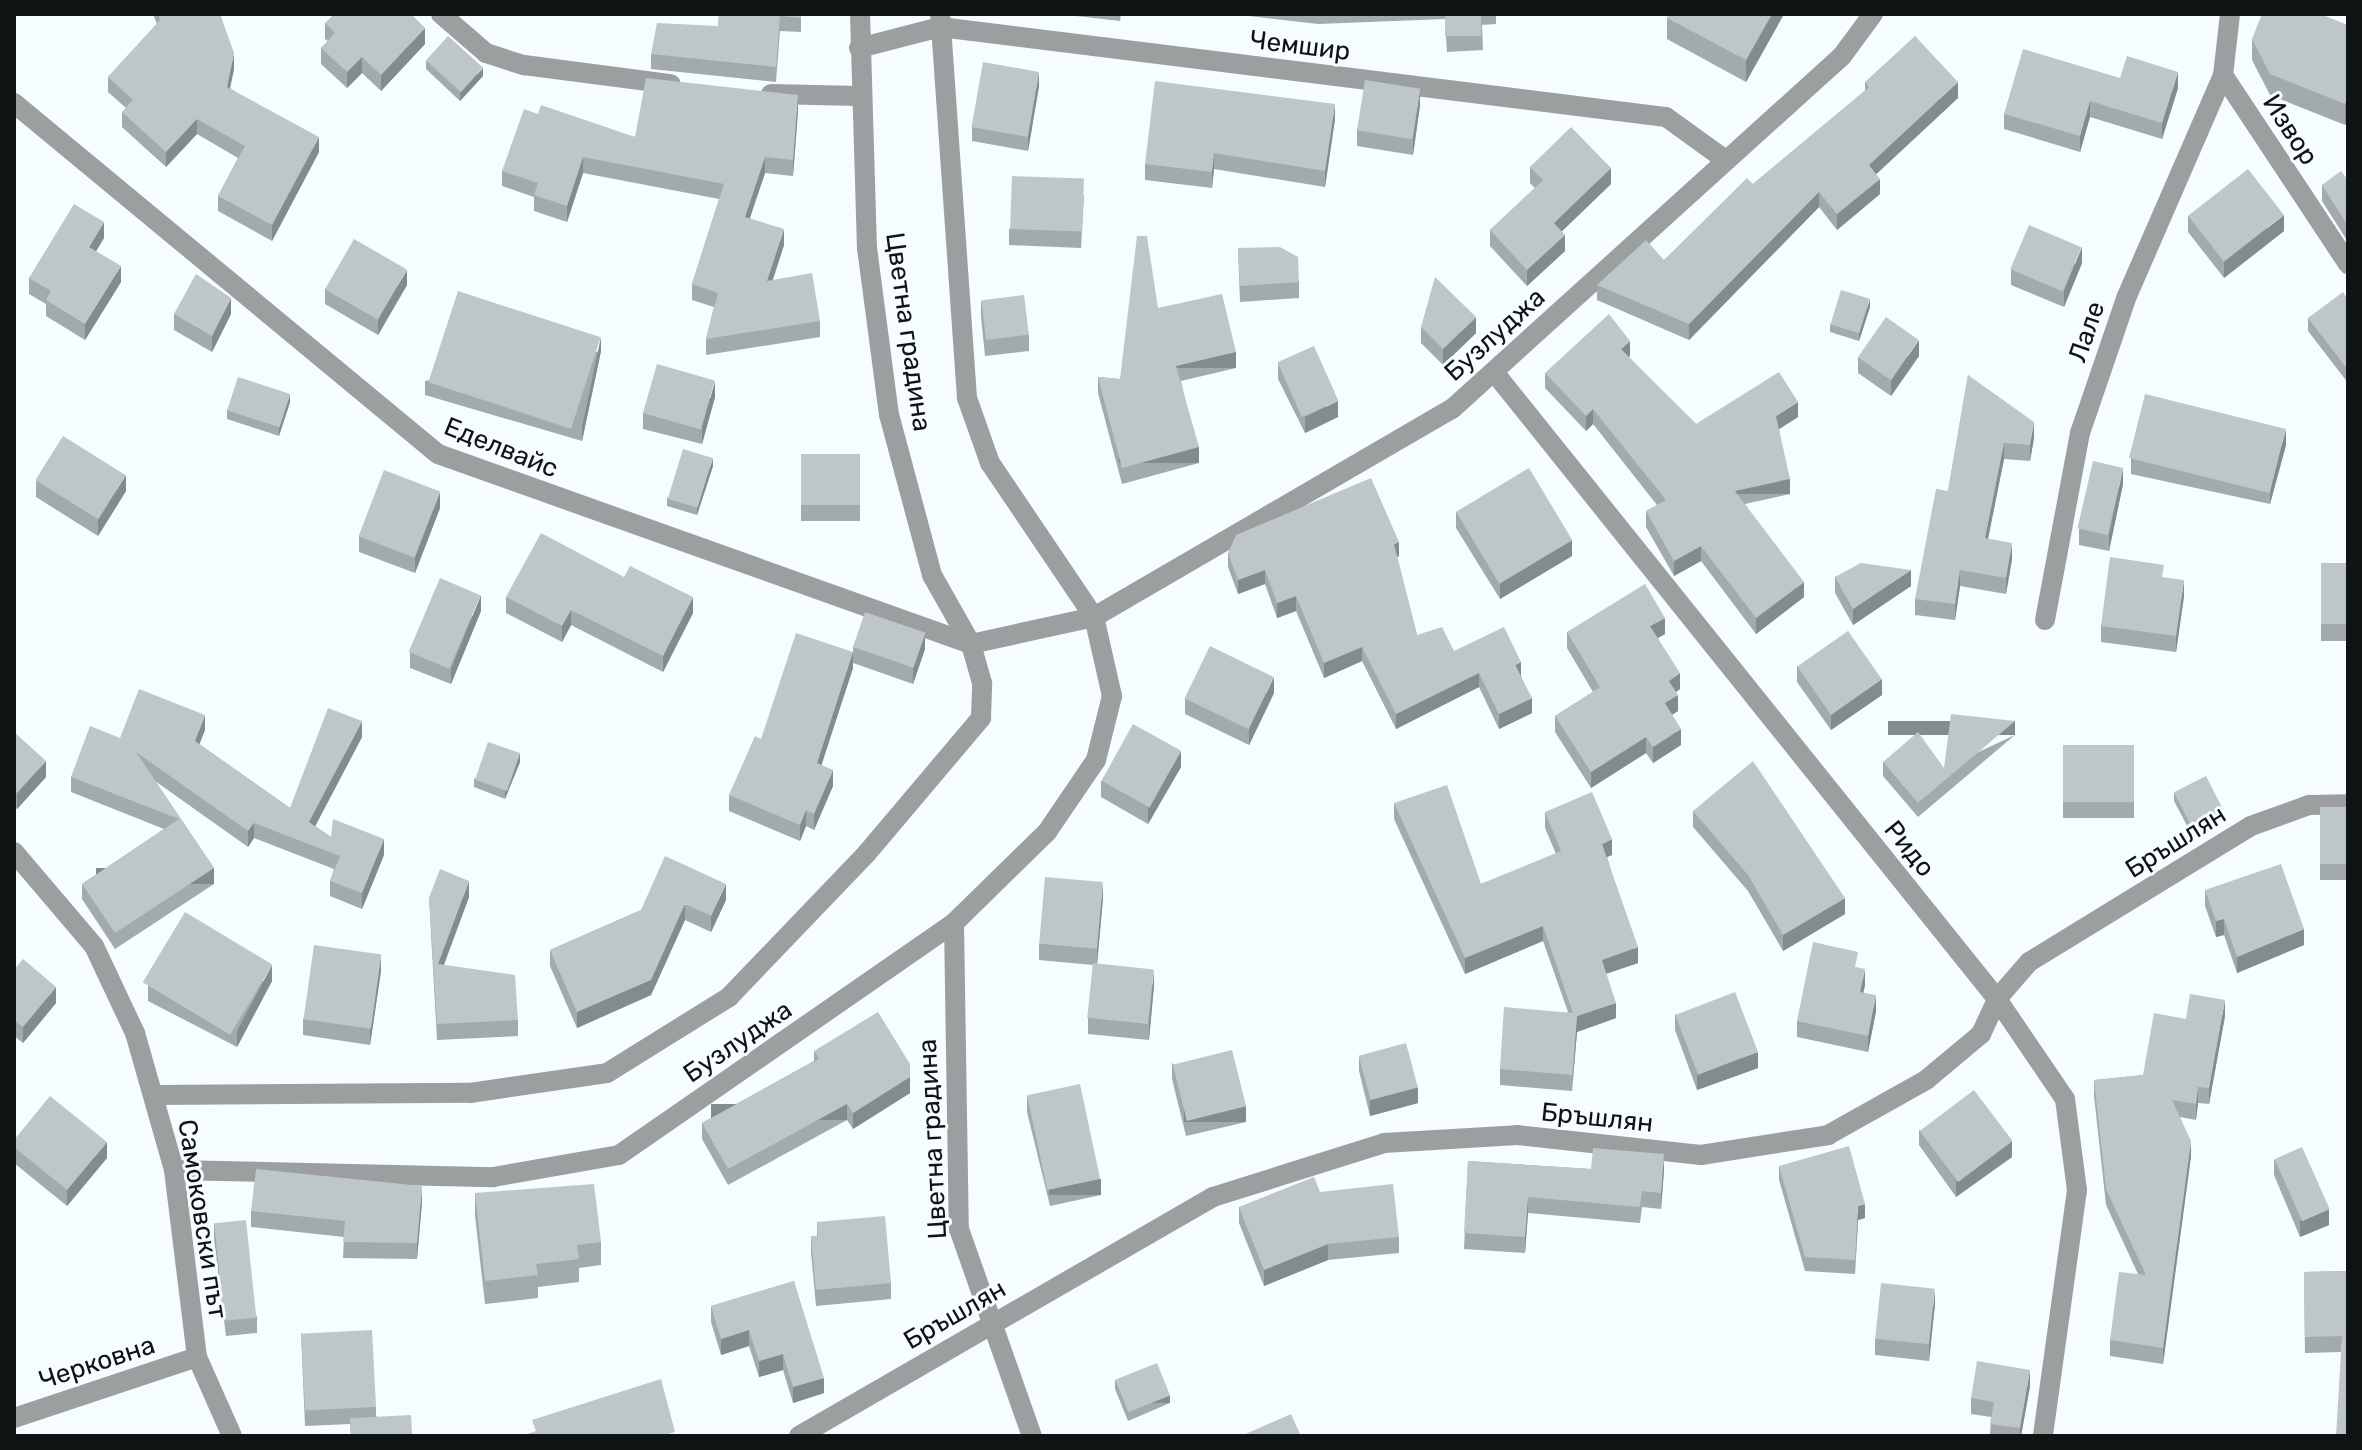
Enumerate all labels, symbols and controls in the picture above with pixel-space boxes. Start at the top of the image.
street label: Чемшир [1248,24,1352,68]
street label: Извор [2256,89,2324,171]
street label: Цветна градина [879,230,937,434]
street label: Бузлуджа [1438,282,1552,388]
street label: Лале [2062,297,2112,367]
street label: Еделвайс [440,411,562,485]
street label: Бръшлян [2120,799,2232,885]
street label: Ридо [1877,815,1941,883]
street label: Бузлуджа [678,994,798,1090]
street label: Цветна градина [912,1038,954,1240]
street label: Бръшлян [1539,1097,1655,1139]
street label: Самоковски път [171,1117,233,1321]
street label: Бръшлян [898,1273,1012,1357]
street label: Черковна [35,1330,159,1396]

